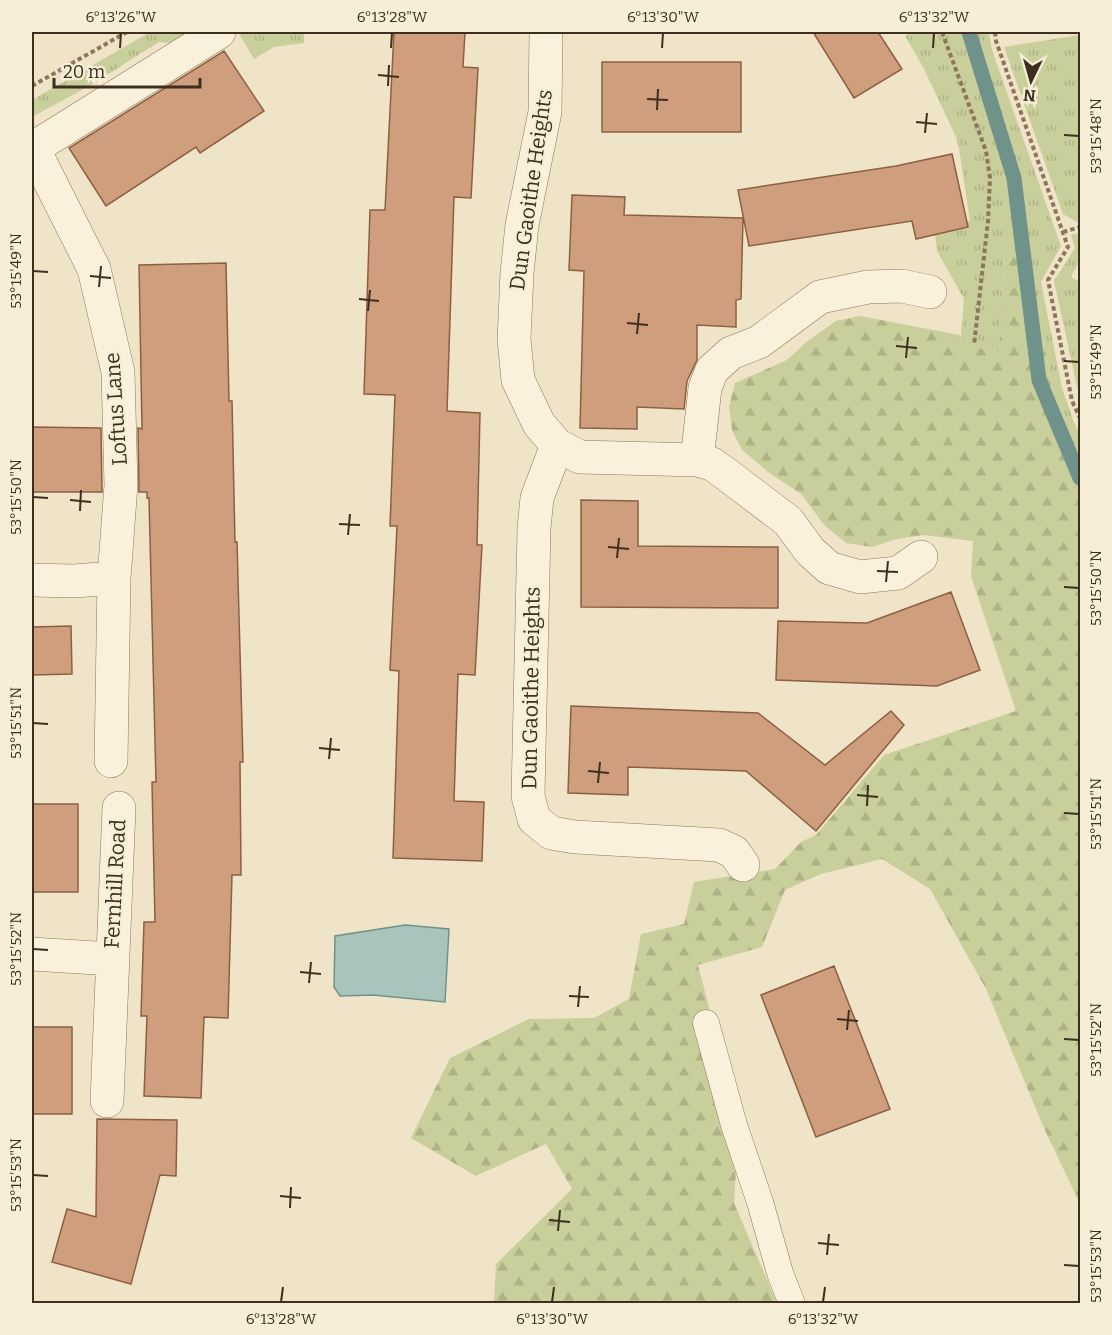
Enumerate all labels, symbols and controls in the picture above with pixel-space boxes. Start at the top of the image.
text: 6°13'26"W [86,8,157,26]
text: 6°13'28"W [357,8,428,26]
text: 6°13'30"W [627,8,700,26]
text: 6°13'32"W [899,8,970,26]
scale bar [54,51,200,89]
north arrow [1001,51,1061,111]
text: 20 m [63,61,105,83]
text: N [1023,85,1037,105]
street label: Dun Gaoithe Heights [504,88,558,292]
text: 53°15'48"N [1087,98,1105,174]
text: 53°15'49"N [7,233,25,309]
text: 53°15'49"N [1087,324,1105,400]
street label: Loftus Lane [99,352,133,466]
text: 53°15'50"N [7,459,25,535]
text: 53°15'50"N [1087,550,1105,626]
street label: Dun Gaoithe Heights [516,586,546,790]
text: 53°15'51"N [7,687,25,759]
text: 53°15'51"N [1087,778,1105,850]
street label: Fernhill Road [99,819,131,949]
text: 53°15'52"N [7,912,25,986]
text: 53°15'52"N [1087,1003,1105,1077]
text: 53°15'53"N [7,1138,25,1212]
text: 53°15'53"N [1087,1229,1105,1303]
text: 6°13'28"W [246,1310,317,1328]
text: 6°13'30"W [516,1310,589,1328]
text: 6°13'32"W [788,1310,859,1328]

